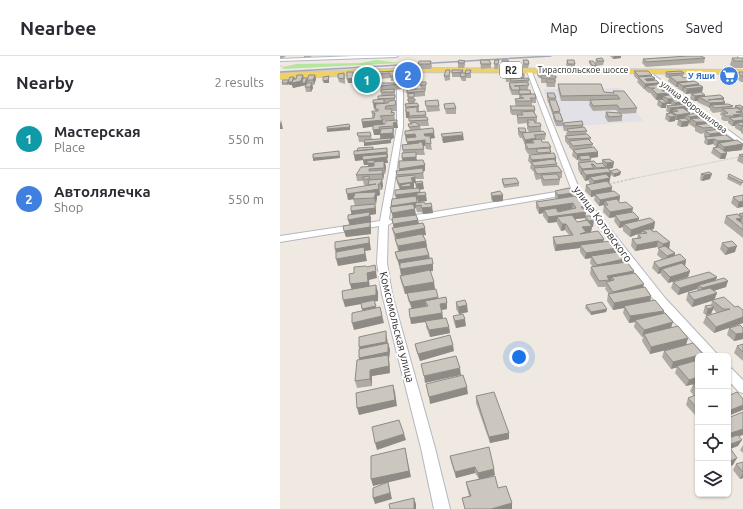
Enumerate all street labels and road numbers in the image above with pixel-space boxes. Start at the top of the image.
road number: R2 [500,62,522,78]
street label: Тираспольское шоссе [537,65,629,75]
street label: улица Ворошилова [659,79,729,135]
street label: улица Котовского [571,184,635,264]
street label: Комсомольская улица [377,270,417,384]

